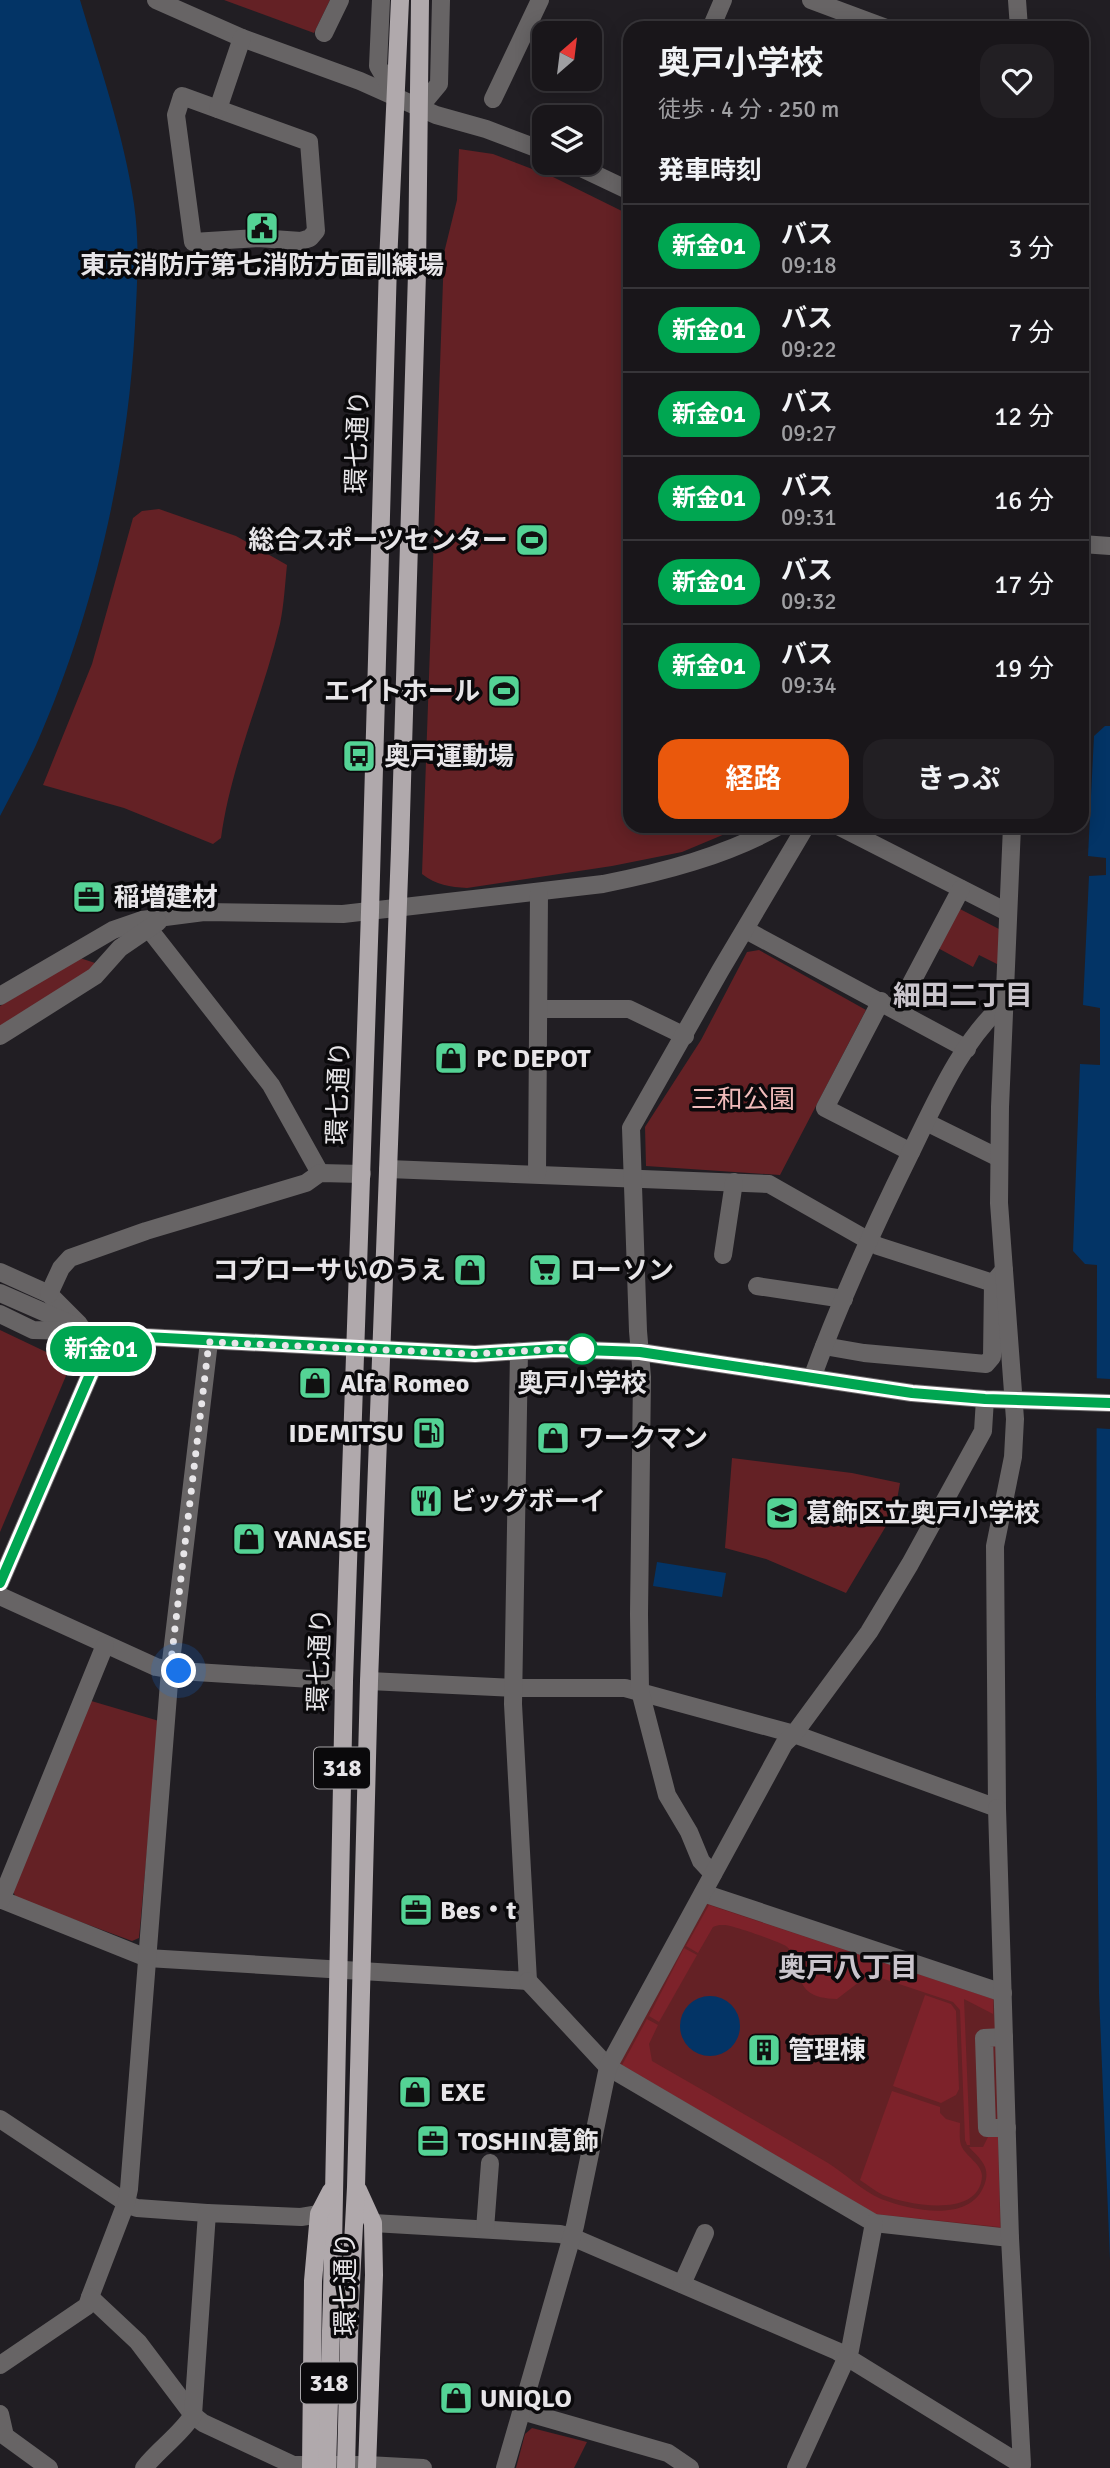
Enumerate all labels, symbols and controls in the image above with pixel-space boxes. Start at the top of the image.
north arrow [532,21,602,91]
map controls [532,21,602,175]
text: 奥戸小学校 [658,43,823,84]
button: heart [980,44,1054,118]
text: 徒歩 · 4 分 · 250 m [658,95,839,124]
button: layers [532,105,602,175]
text: 発車時刻 [658,155,762,187]
public building icon: 東京消防庁第七消防方面訓練場 [243,209,281,247]
text: バス [781,219,833,251]
text: 新金01 [672,231,746,261]
text: 3 分 [1008,233,1054,265]
place label: 東京消防庁第七消防方面訓練場 [80,250,444,282]
text: 09:18 [781,251,837,280]
text: バス [781,303,833,335]
text: 新金01 [672,315,746,345]
text: 7 分 [1008,317,1054,349]
text: 09:22 [781,335,837,364]
text: バス [781,387,833,419]
street label: 環七通り [340,390,376,495]
text: 新金01 [672,399,746,429]
text: 12 分 [994,401,1054,433]
text: 09:27 [781,419,837,448]
text: バス [781,471,833,503]
text: 新金01 [672,483,746,513]
text: 16 分 [994,485,1054,517]
text: 09:31 [781,503,837,532]
sports icon: 総合スポーツセンター [513,521,551,559]
place label: 総合スポーツセンター [249,525,508,557]
text: バス [781,555,833,587]
text: 新金01 [672,567,746,597]
text: 17 分 [994,569,1054,601]
text: 09:32 [781,587,837,616]
text: バス [781,639,833,671]
text: 新金01 [672,651,746,681]
text: 19 分 [994,653,1054,685]
text: 09:34 [781,671,837,700]
sports icon: エイトホール [485,672,523,710]
place label: エイトホール [324,676,480,708]
bus stop icon: 奥戸運動場 [340,737,378,775]
button: 経路 [658,739,849,819]
button: きっぷ [863,739,1054,819]
place label: 奥戸運動場 [384,741,514,773]
office icon: 稲増建材 [70,878,108,916]
place label: 稲増建材 [114,882,218,914]
district label: 細田二丁目 [893,979,1033,1013]
shop icon: PC DEPOT [432,1039,470,1077]
street label: 環七通り [321,1041,357,1146]
place label: PC DEPOT [476,1043,591,1075]
park label: 三和公園 [691,1084,795,1116]
shop icon: コプローサいのうえ [451,1251,489,1289]
supermarket icon: ローソン [526,1251,564,1289]
place label: コプローサいのうえ [213,1255,446,1287]
place label: ローソン [570,1255,674,1287]
line badge: 新金01 [52,1326,150,1372]
text: 新金01 [64,1334,138,1364]
marker: 奥戸小学校 [567,1334,597,1364]
shop icon: Alfa Romeo [296,1364,334,1402]
place label: Alfa Romeo [340,1368,469,1400]
place label: 奥戸小学校 [517,1368,647,1400]
fuel station icon: IDEMITSU [410,1414,448,1452]
place label: IDEMITSU [288,1418,404,1450]
shop icon: ワークマン [534,1419,572,1457]
place label: ワークマン [578,1423,708,1455]
restaurant icon: ビッグボーイ [407,1482,445,1520]
place label: ビッグボーイ [450,1486,606,1518]
school or university icon: 葛飾区立奥戸小学校 [763,1494,801,1532]
place label: 葛飾区立奥戸小学校 [806,1498,1040,1530]
shop icon: YANASE [230,1520,268,1558]
place label: YANASE [273,1524,367,1556]
street label: 環七通り [302,1608,338,1713]
your location [161,1653,196,1688]
road number: 318 [314,1748,370,1788]
office icon: Bes・t [397,1891,435,1929]
place label: Bes・t [440,1895,516,1927]
district label: 奥戸八丁目 [778,1951,918,1985]
building icon: 管理棟 [745,2031,783,2069]
place label: 管理棟 [788,2035,866,2067]
shop icon: EXE [396,2073,434,2111]
place label: EXE [440,2077,486,2109]
office icon: TOSHIN葛飾 [414,2122,452,2160]
place label: TOSHIN葛飾 [458,2126,599,2158]
street label: 環七通り [330,2232,362,2336]
road number: 318 [301,2362,357,2404]
shop icon: UNIQLO [437,2379,475,2417]
place label: UNIQLO [480,2383,572,2415]

